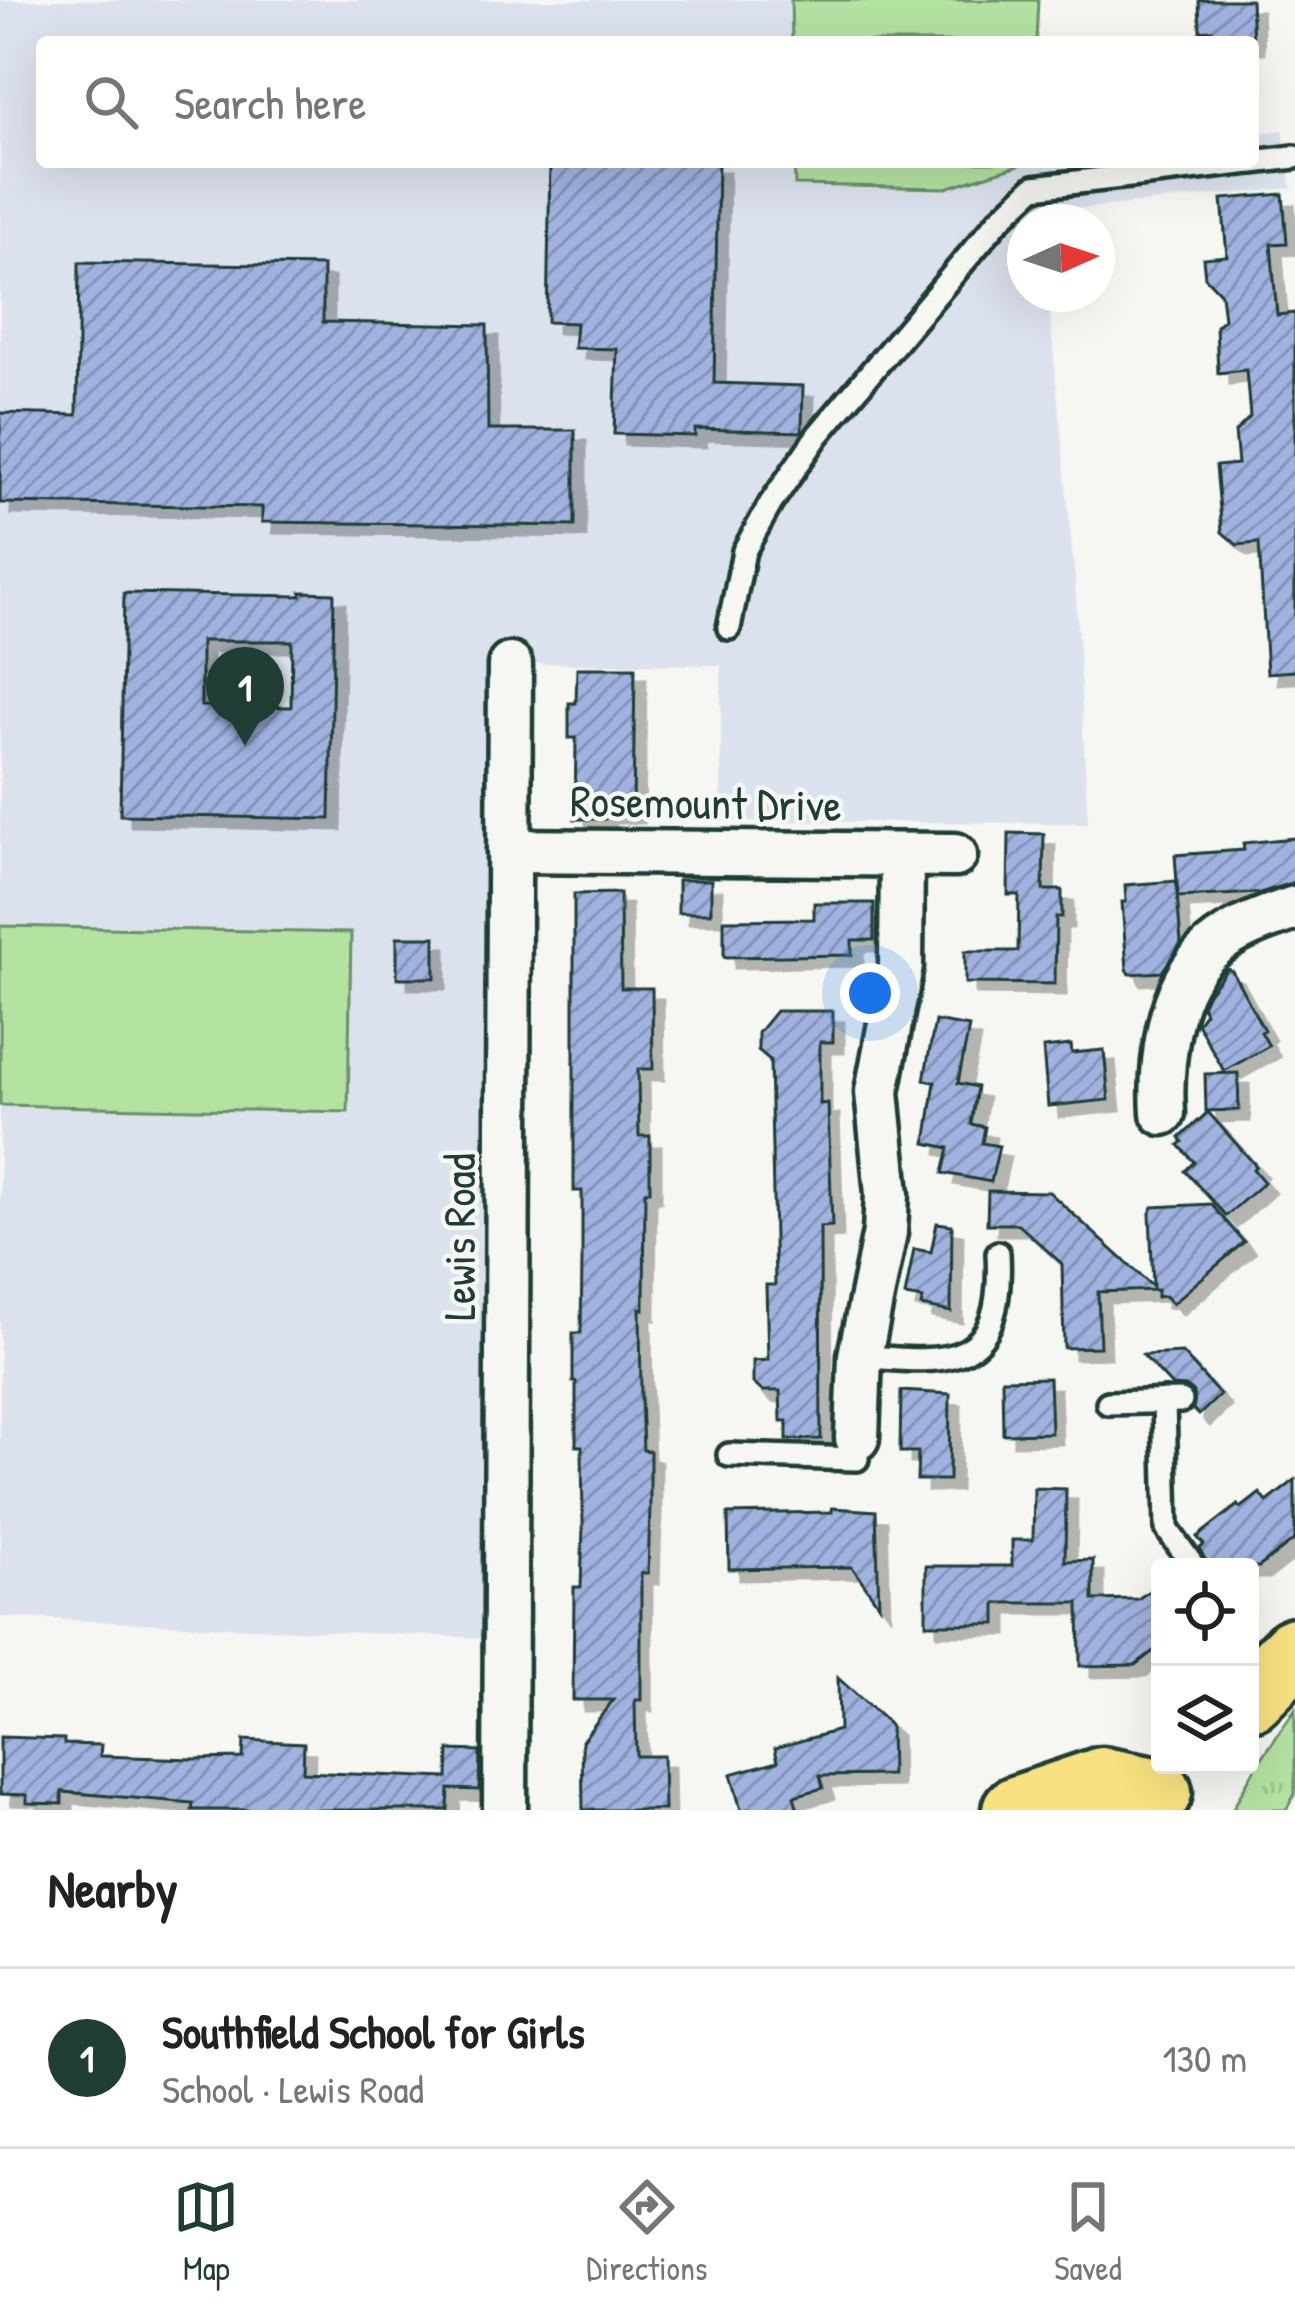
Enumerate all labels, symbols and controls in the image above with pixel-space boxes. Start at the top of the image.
search box [36,36,1259,168]
icon: search [78,69,144,135]
text: Search here [174,72,366,133]
north arrow [1007,204,1115,312]
pin: 1 [206,647,284,746]
street label: Rosemount Drive [570,769,842,835]
your location [840,963,900,1023]
street label: Lewis Road [428,1154,489,1321]
map controls [1151,1558,1259,1774]
button: locate [1151,1558,1259,1666]
button: layers [1151,1666,1259,1774]
text: Nearby [48,1854,178,1923]
text: Southfield School for Girls [162,2001,585,2062]
text: 1 [80,2031,94,2084]
text: 130 m [1162,2031,1247,2084]
text: School · Lewis Road [162,2062,424,2115]
tab: Map [173,2174,239,2290]
tab: Directions [586,2174,708,2290]
tab: Saved [1054,2174,1122,2290]

